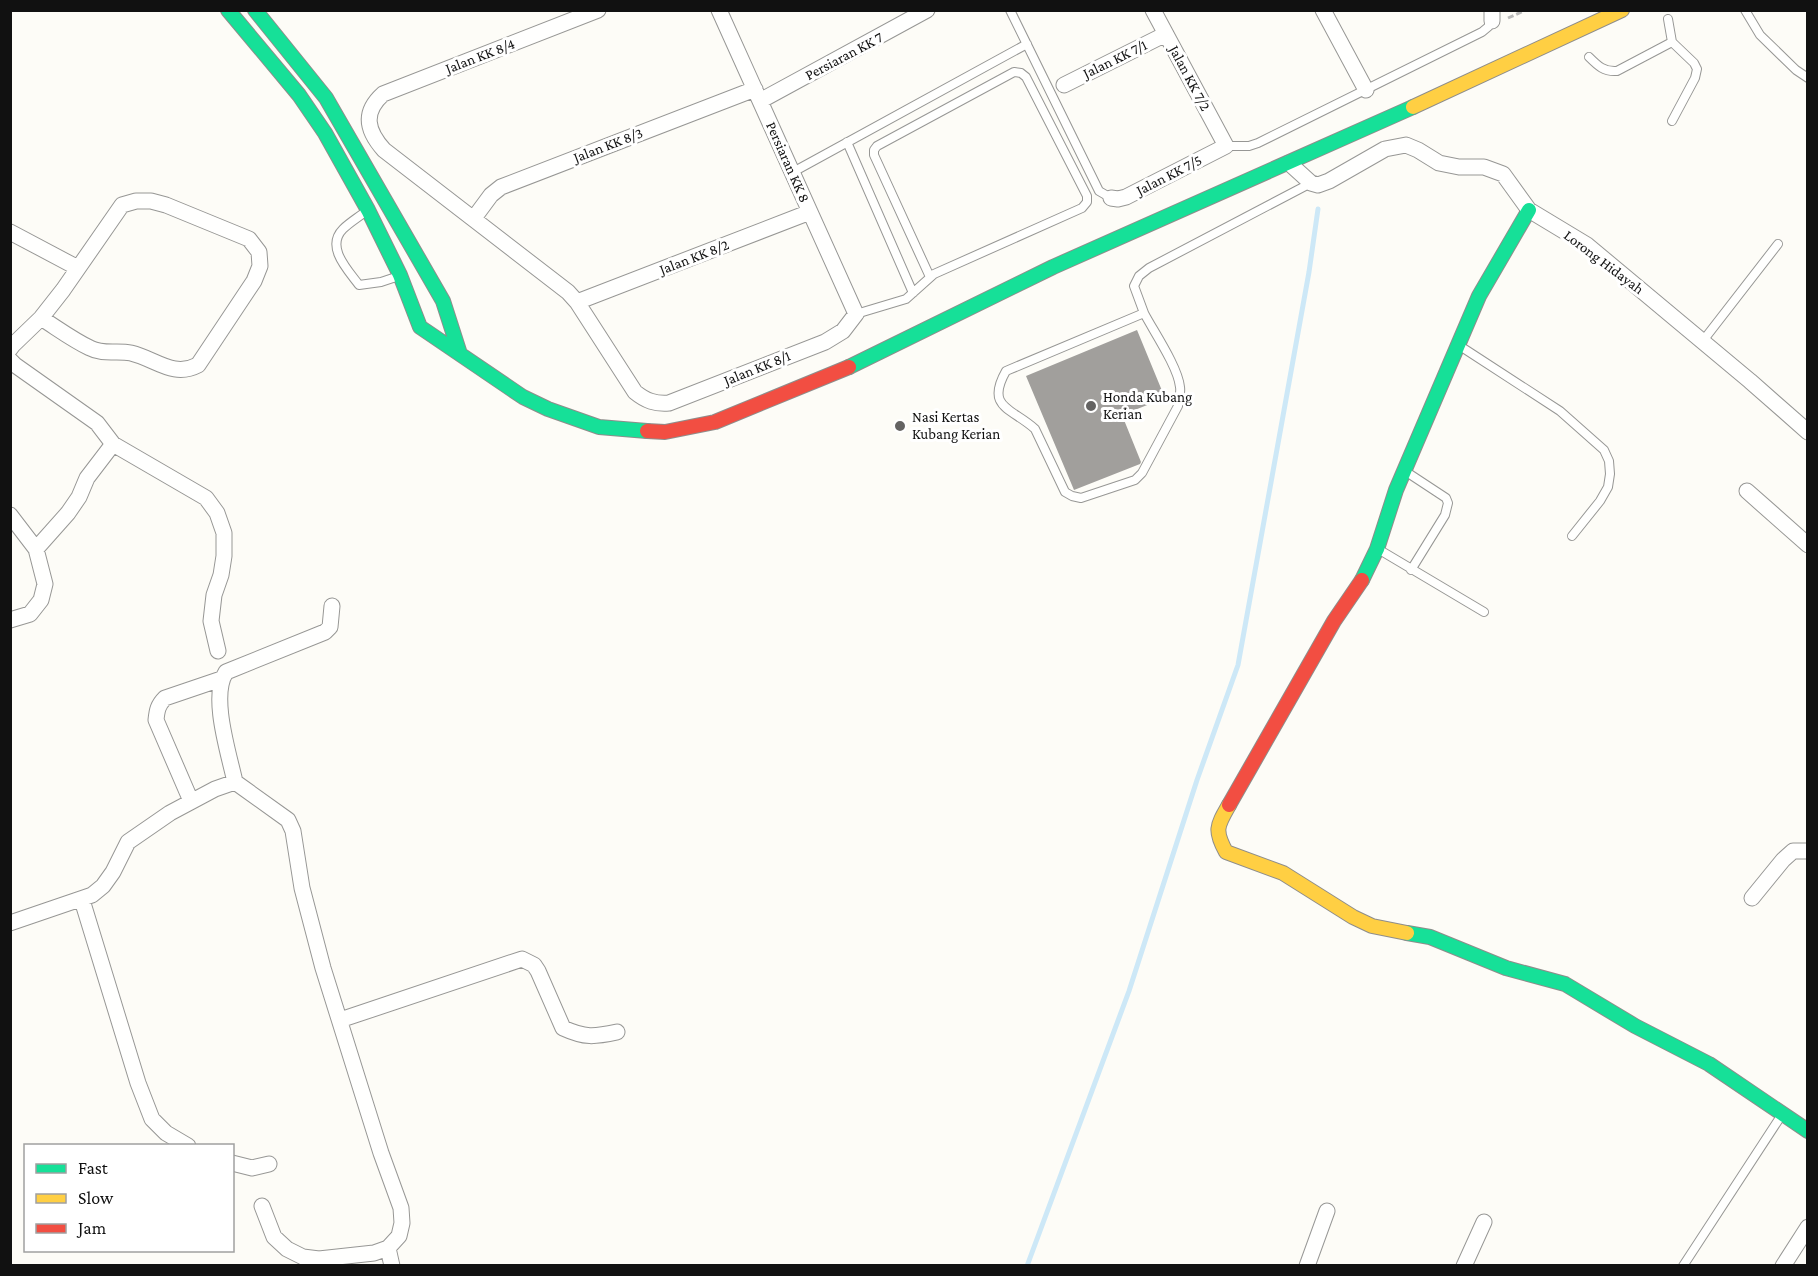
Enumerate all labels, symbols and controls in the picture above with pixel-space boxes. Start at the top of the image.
street label: Persiaran KK 7 [802,29,886,83]
street label: Jalan KK 8/4 [441,35,517,78]
street label: Jalan KK 7/1 [1079,37,1150,83]
street label: Jalan KK 7/2 [1164,41,1214,114]
street label: Persiaran KK 8 [763,119,813,205]
street label: Jalan KK 8/3 [569,124,645,167]
street label: Jalan KK 7/5 [1132,152,1205,200]
street label: Lorong Hidayah [1560,227,1647,298]
street label: Jalan KK 8/2 [655,236,731,279]
street label: Jalan KK 8/1 [719,347,793,390]
place label: Honda Kubang Kerian [1103,389,1192,422]
marker: Honda Kubang Kerian [1084,399,1098,413]
place label: Nasi Kertas Kubang Kerian [912,409,1000,443]
marker: Nasi Kertas Kubang Kerian [893,419,907,433]
legend [24,1144,234,1252]
text: Fast [78,1158,109,1178]
text: Slow [78,1188,114,1208]
text: Jam [76,1218,107,1238]

